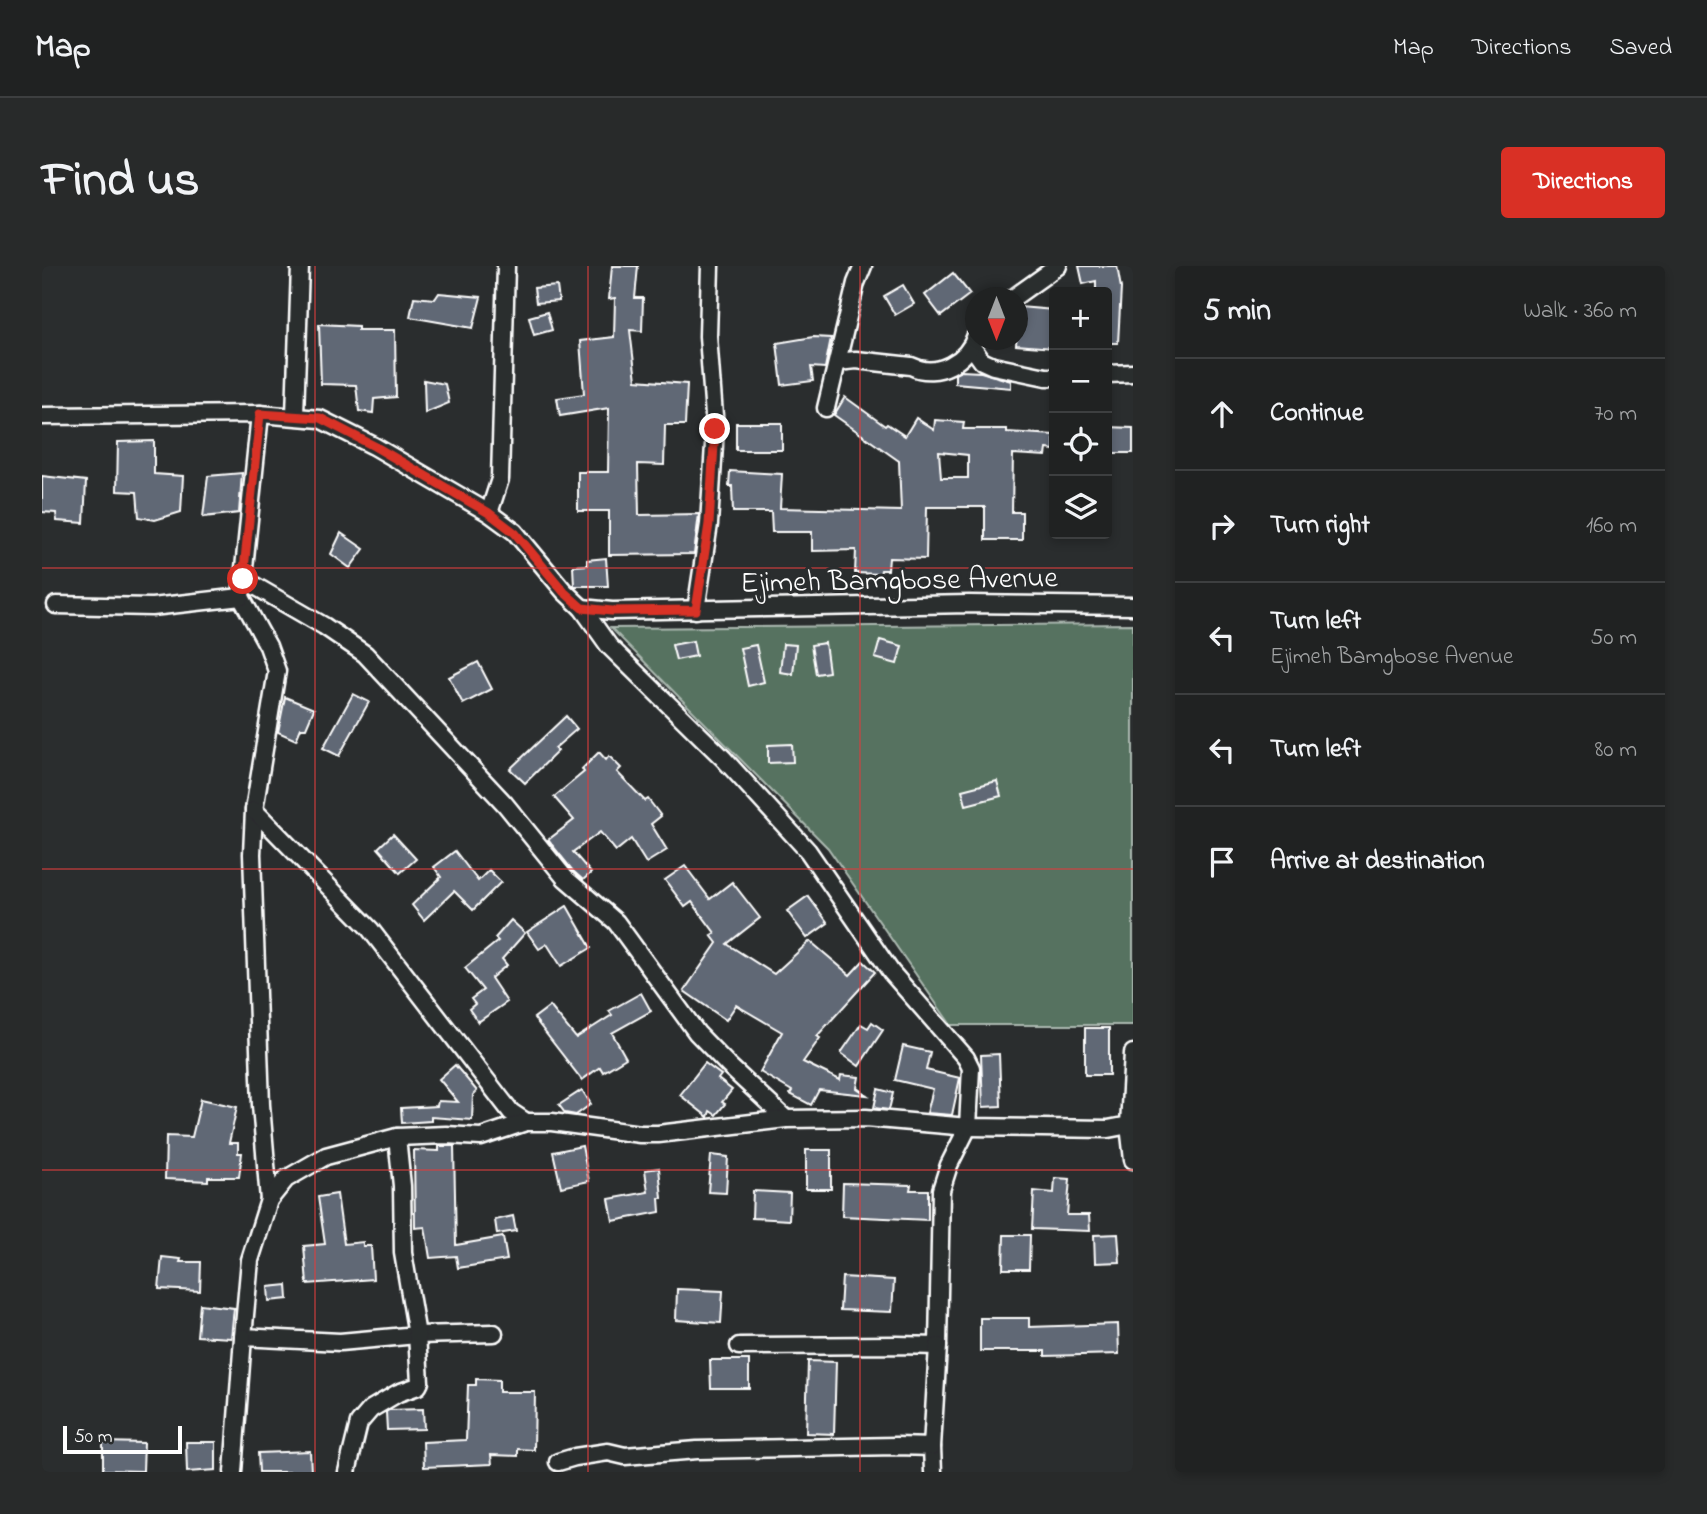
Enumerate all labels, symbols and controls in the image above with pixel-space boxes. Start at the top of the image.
text: Map [35,24,91,72]
text: Map [1393,31,1434,66]
text: Directions [1472,31,1571,66]
text: Saved [1609,31,1672,66]
text: Find us [42,146,199,218]
button: Directions [1501,147,1665,218]
north arrow [965,287,1028,350]
map controls [1049,287,1112,539]
button: + [1049,287,1112,350]
text: 5 min [1203,290,1271,334]
text: Walk · 360 m [1523,295,1637,328]
button: − [1049,350,1112,413]
icon: ahead [1203,395,1241,433]
text: Continue [1270,395,1363,433]
text: 70 m [1594,398,1637,431]
route end [699,413,730,444]
button: locate [1049,413,1112,476]
button: layers [1049,476,1112,539]
icon: right [1203,507,1241,545]
text: Turn right [1270,507,1370,545]
text: 160 m [1586,510,1637,543]
street label: Ejimeh Bamgbose Avenue [740,557,1059,607]
route start [227,563,258,594]
text: Turn left [1270,603,1361,641]
icon: left [1203,619,1241,657]
text: 50 m [1590,622,1637,655]
text: Ejimeh Bamgbose Avenue [1270,641,1513,674]
icon: left [1203,731,1241,769]
text: Turn left [1270,731,1361,769]
text: 80 m [1595,734,1637,767]
icon: arrive [1203,843,1241,881]
text: Arrive at destination [1270,843,1485,881]
scale bar [63,1423,182,1455]
text: 50 m [74,1424,113,1451]

